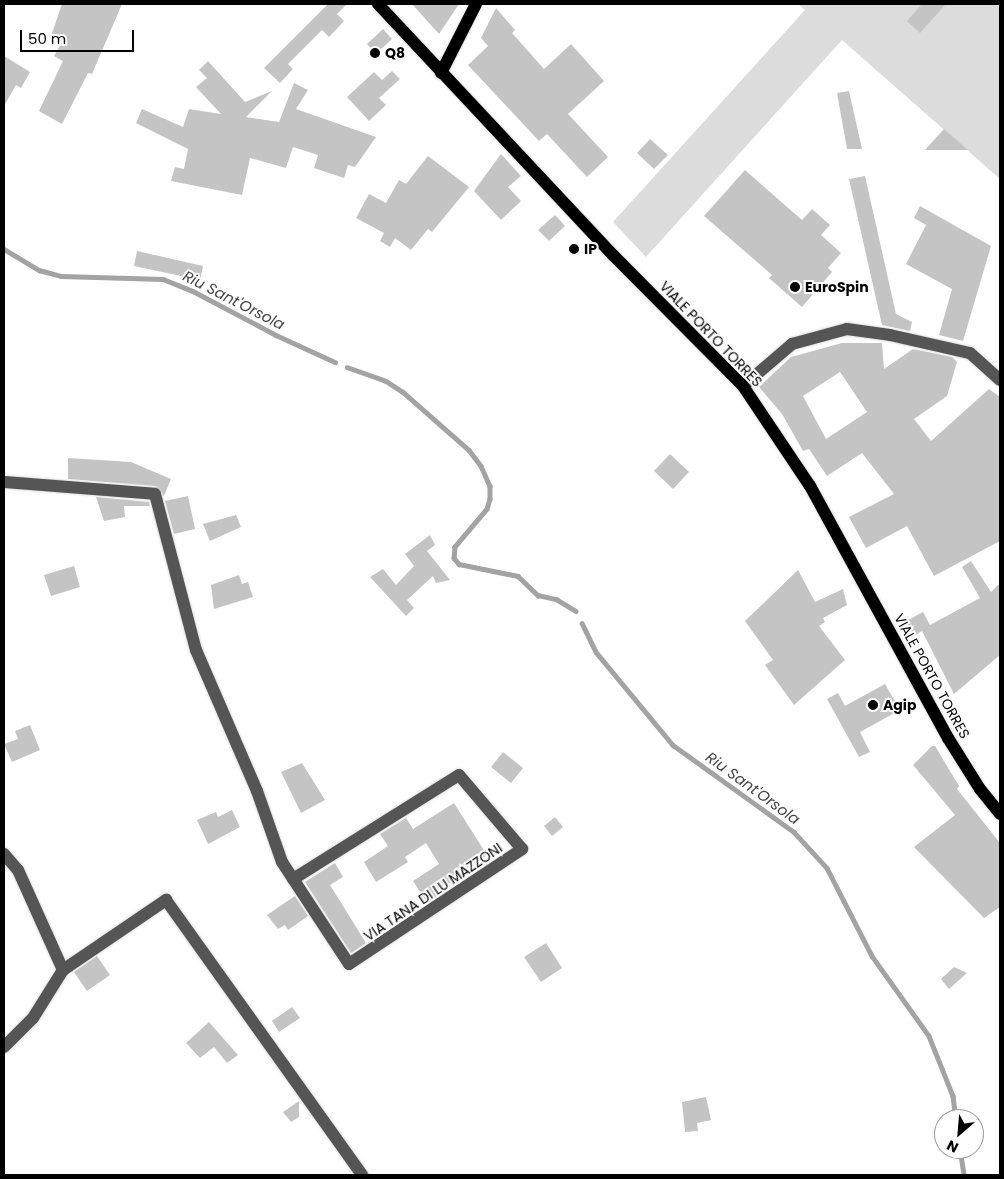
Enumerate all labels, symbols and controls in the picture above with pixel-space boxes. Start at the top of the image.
scale bar [22,20,136,52]
text: 50 m [28,28,66,49]
place label: Q8 [385,45,405,61]
marker: Q8 [369,47,381,59]
place label: IP [584,241,597,257]
marker: IP [568,243,580,255]
water label: Riu Sant'Orsola [180,267,288,333]
street label: VIALE PORTO TORRES [656,278,766,390]
place label: EuroSpin [805,279,869,295]
marker: EuroSpin [789,281,801,293]
street label: VIALE PORTO TORRES [891,611,973,741]
place label: Agip [883,697,916,713]
marker: Agip [867,699,879,711]
water label: Riu Sant'Orsola [702,748,804,828]
street label: VIA TANA DI LU MAZZONI [361,839,505,945]
north arrow [934,1109,984,1159]
text: N [943,1135,962,1158]

